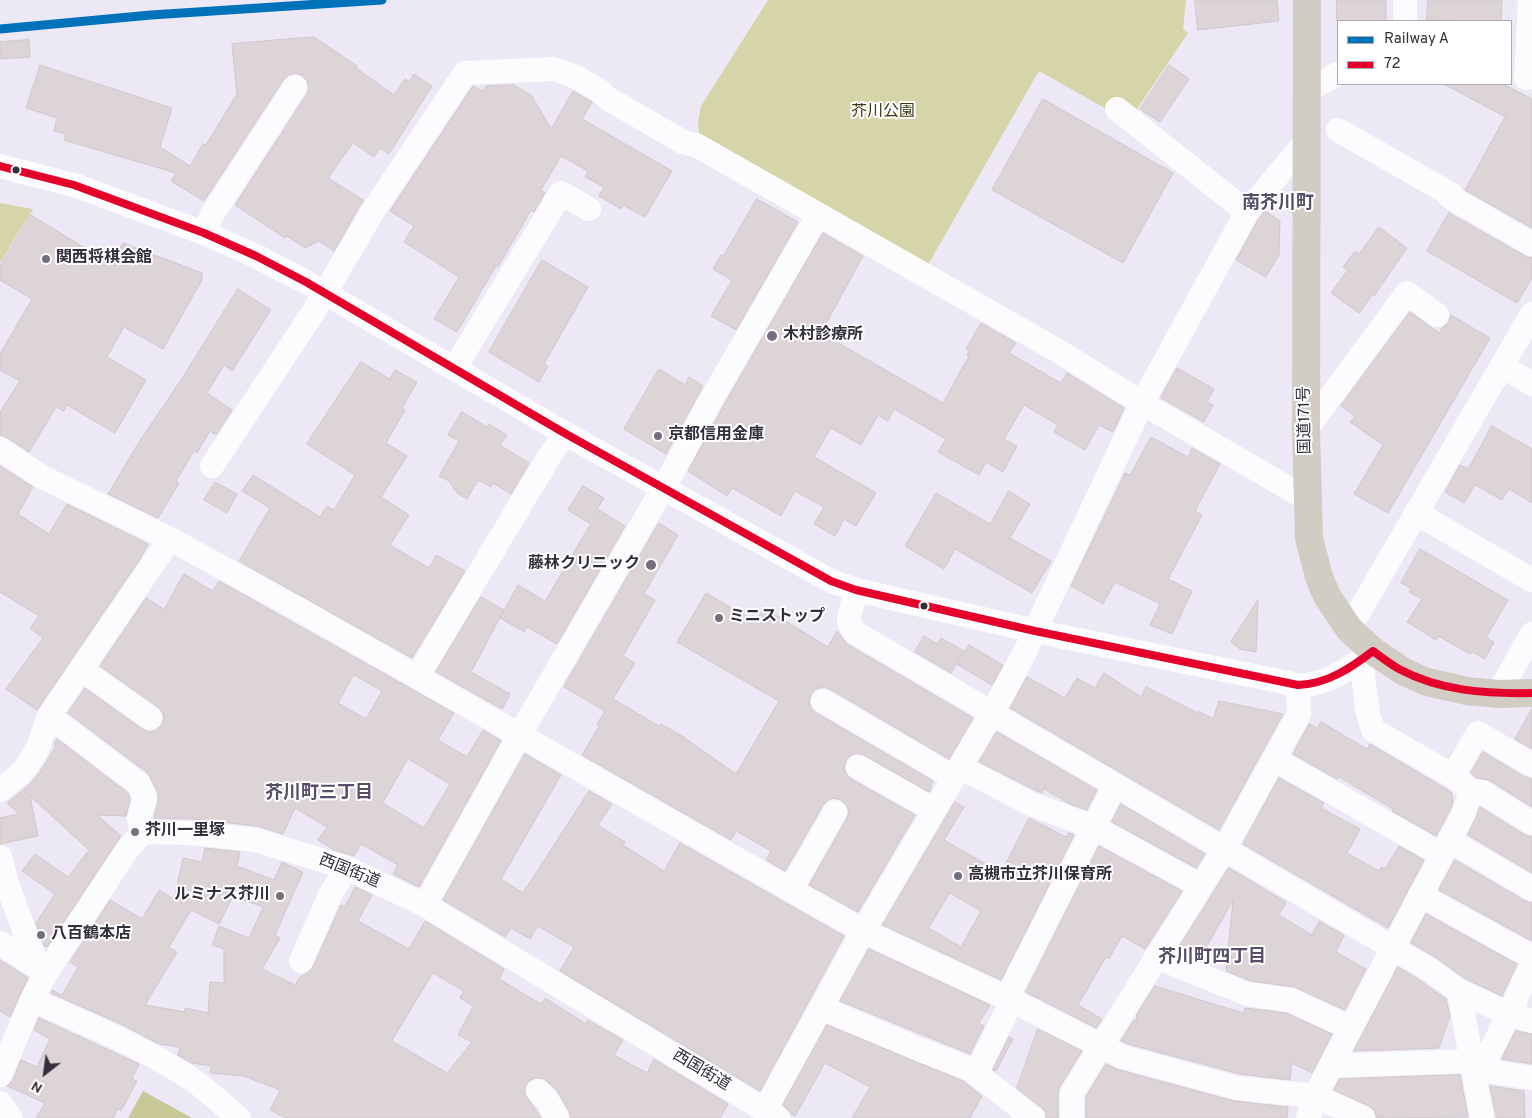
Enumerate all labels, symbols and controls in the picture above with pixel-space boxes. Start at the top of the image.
legend [1337,20,1512,85]
text: Railway A [1384,30,1449,49]
text: 72 [1384,55,1401,74]
park label: 芥川公園 [851,103,915,123]
unlabelled marker [11,165,21,175]
district label: 南芥川町 [1242,193,1314,215]
place label: 関西将棋会館 [56,249,152,269]
marker: 関西将棋会館 [40,253,52,265]
place label: 木村診療所 [783,326,863,346]
marker: 木村診療所 [765,329,779,343]
street label: 国道171号 [1296,386,1316,454]
place label: 京都信用金庫 [668,426,764,446]
marker: 京都信用金庫 [652,430,664,442]
place label: 藤林クリニック [528,555,640,575]
marker: 藤林クリニック [644,558,658,572]
unlabelled marker [919,601,929,611]
place label: ミニストップ [729,608,825,628]
marker: ミニストップ [713,612,725,624]
district label: 芥川町三丁目 [265,783,373,805]
place label: 芥川一里塚 [145,822,225,842]
marker: 芥川一里塚 [129,826,141,838]
street label: 西国街道 [316,851,382,893]
place label: 高槻市立芥川保育所 [968,866,1112,886]
marker: 高槻市立芥川保育所 [952,870,964,882]
place label: ルミナス芥川 [174,886,270,906]
marker: ルミナス芥川 [274,890,286,902]
place label: 八百鶴本店 [51,925,131,945]
marker: 八百鶴本店 [35,929,47,941]
district label: 芥川町四丁目 [1158,947,1266,969]
street label: 西国街道 [669,1046,733,1096]
north arrow [20,1048,70,1098]
text: N [29,1077,46,1096]

